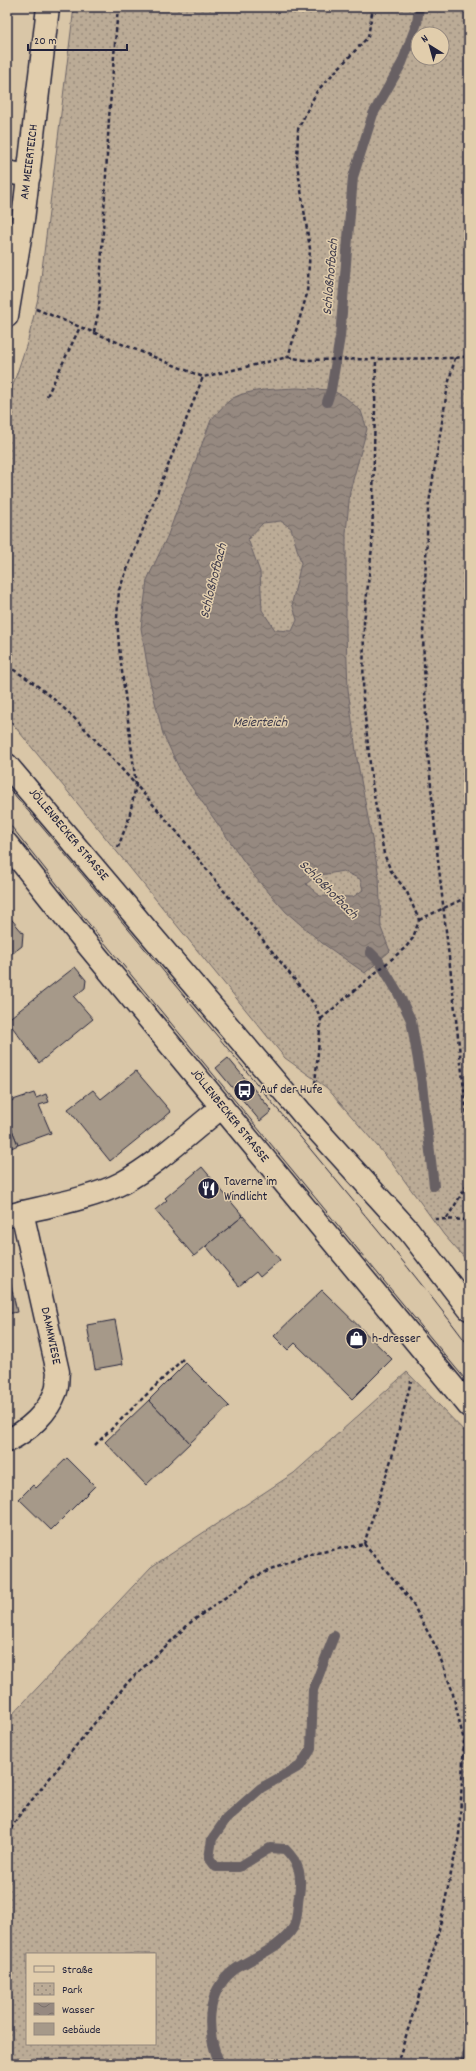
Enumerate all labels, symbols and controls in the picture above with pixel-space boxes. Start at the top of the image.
scale bar [28,26,127,52]
north arrow [410,26,450,66]
text: N [418,31,433,48]
text: 20 m [34,33,57,50]
street label: AM MEIERTEICH [16,123,44,201]
water label: Schloßhofbach [318,237,344,316]
water label: Schloßhofbach [195,541,233,621]
water label: Meierteich [233,713,288,733]
street label: JÖLLENBECKER STRASSE [23,784,113,886]
water label: Schloßhofbach [294,856,363,925]
street label: JÖLLENBECKER STRASSE [185,1065,273,1167]
bus stop icon: Auf der Hufe [232,1077,258,1103]
place label: Auf der Hufe [260,1081,323,1100]
place label: Taverne im Windlicht [224,1173,277,1207]
restaurant icon: Taverne im Windlicht [196,1176,222,1202]
street label: DAMMWIESE [35,1306,65,1366]
shop icon: h-dresser [344,1326,370,1352]
place label: h-dresser [372,1330,421,1349]
legend [26,1953,156,2045]
text: Straße [62,1962,93,1979]
text: Park [62,1982,83,1999]
text: Wasser [62,2002,95,2019]
text: Gebäude [62,2022,101,2039]

